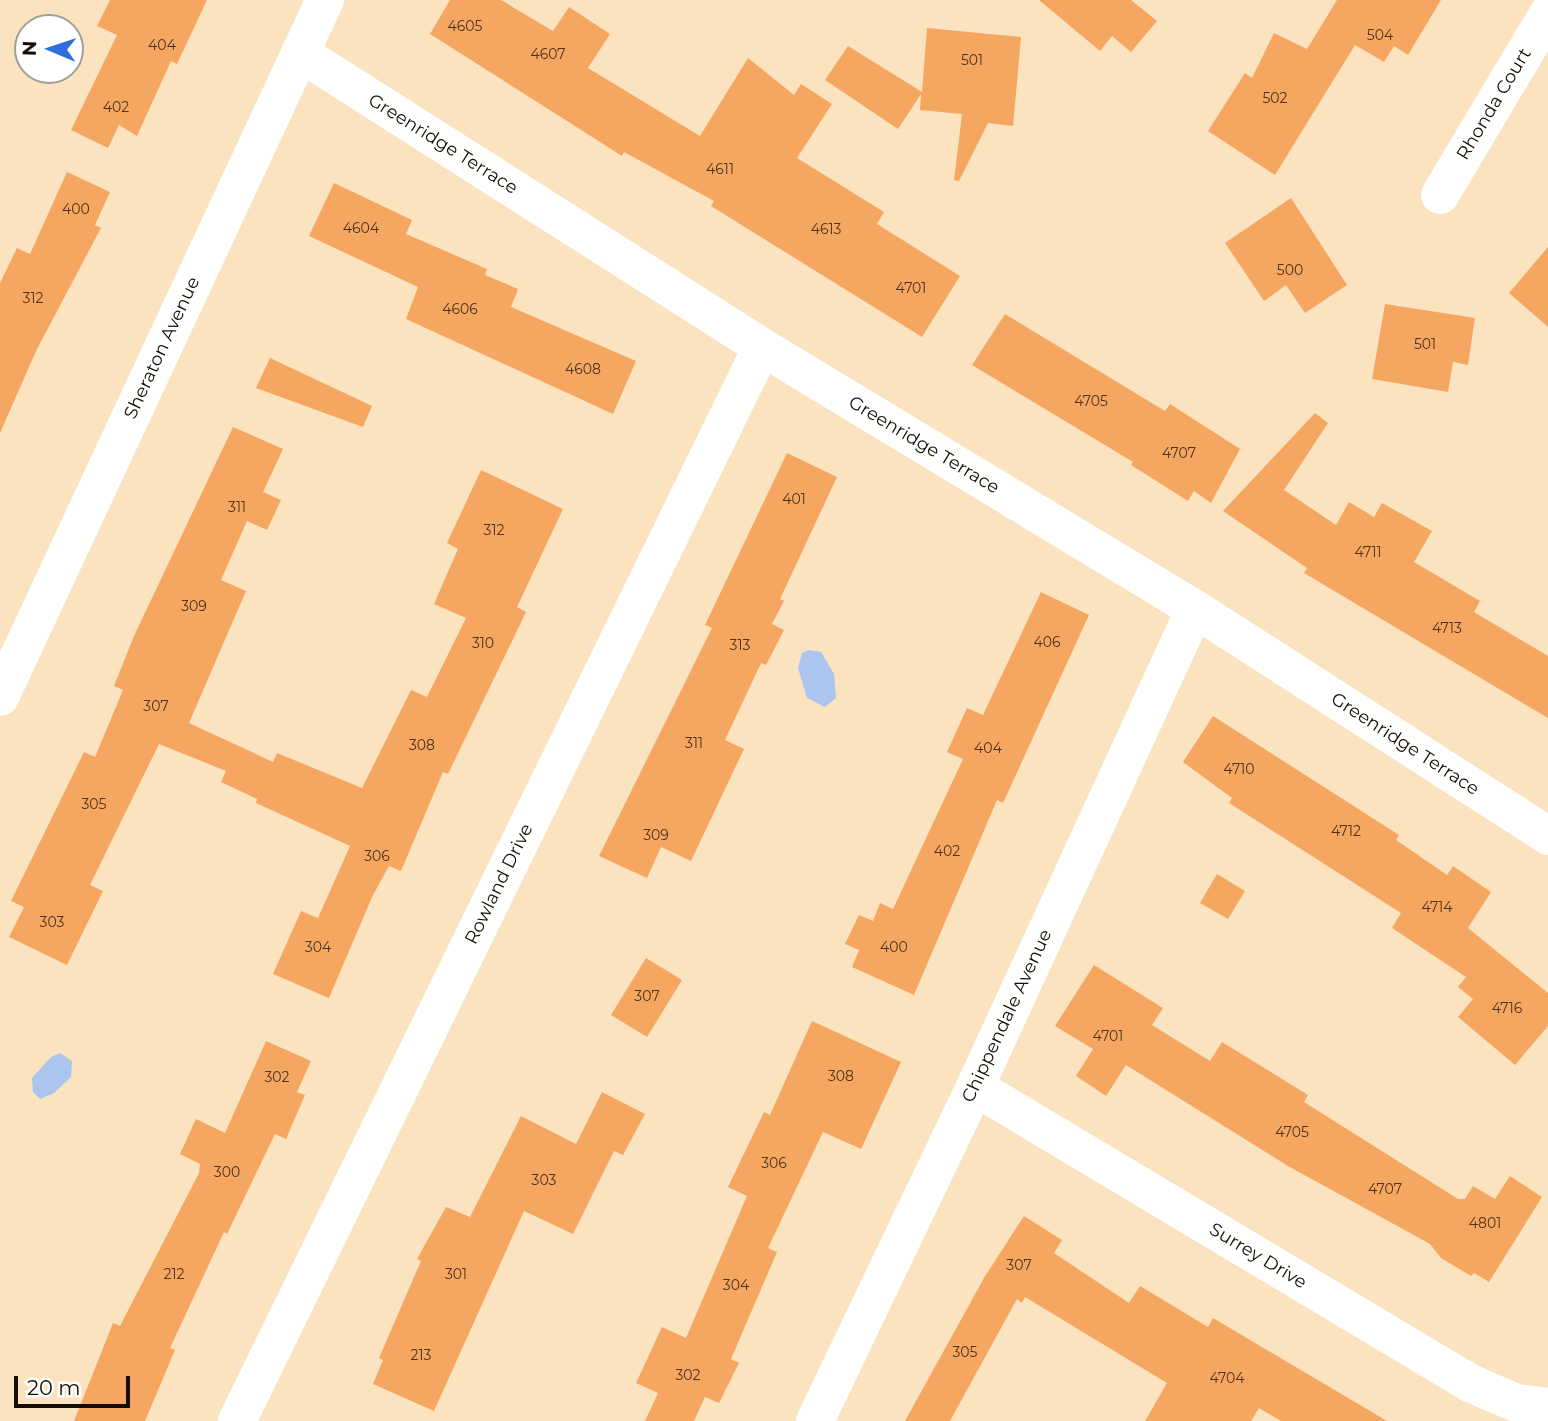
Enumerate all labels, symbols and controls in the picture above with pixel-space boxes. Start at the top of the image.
north arrow [14,14,84,84]
house number: 4605 [448,18,482,34]
house number: 504 [1367,27,1393,43]
house number: 404 [148,37,176,53]
text: N [18,40,41,56]
street label: Rhonda Court [1452,44,1536,164]
house number: 4607 [530,46,566,62]
house number: 501 [961,52,983,68]
street label: Greenridge Terrace [364,89,522,199]
house number: 502 [1262,90,1288,106]
house number: 402 [103,99,129,115]
house number: 4611 [706,161,734,177]
house number: 400 [62,201,90,217]
house number: 4604 [343,220,379,236]
house number: 4613 [811,221,841,237]
house number: 500 [1277,262,1303,278]
street label: Sheraton Avenue [120,274,204,422]
house number: 4701 [896,280,926,296]
house number: 312 [23,290,43,306]
house number: 4606 [442,301,478,317]
house number: 501 [1414,336,1436,352]
house number: 4608 [565,361,601,377]
street label: Greenridge Terrace [845,391,1003,499]
house number: 4705 [1074,393,1108,409]
house number: 4707 [1162,445,1196,461]
house number: 401 [782,491,806,507]
house number: 311 [228,499,246,515]
house number: 312 [484,522,504,538]
house number: 4711 [1354,544,1382,560]
house number: 309 [181,598,207,614]
house number: 4713 [1432,620,1462,636]
house number: 406 [1033,634,1061,650]
house number: 310 [472,635,494,651]
house number: 313 [730,637,750,653]
street label: Greenridge Terrace [1327,688,1483,800]
house number: 307 [143,698,169,714]
house number: 311 [685,735,703,751]
house number: 308 [409,737,435,753]
house number: 404 [974,740,1002,756]
house number: 4710 [1223,761,1255,777]
house number: 305 [81,796,107,812]
street label: Rowland Drive [460,820,538,948]
house number: 4712 [1331,823,1361,839]
house number: 309 [643,827,669,843]
house number: 402 [934,843,960,859]
house number: 306 [364,848,390,864]
house number: 4714 [1421,899,1453,915]
house number: 303 [40,914,64,930]
street label: Chippendale Avenue [957,926,1057,1106]
house number: 304 [305,939,331,955]
house number: 400 [880,939,908,955]
house number: 307 [634,988,660,1004]
house number: 4716 [1492,1000,1522,1016]
house number: 4701 [1093,1028,1123,1044]
house number: 308 [828,1068,854,1084]
house number: 302 [264,1069,290,1085]
house number: 4705 [1275,1124,1309,1140]
house number: 306 [761,1155,787,1171]
house number: 300 [214,1164,240,1180]
house number: 303 [532,1172,556,1188]
house number: 4707 [1368,1181,1402,1197]
house number: 4801 [1469,1215,1501,1231]
street label: Surrey Drive [1205,1219,1311,1293]
house number: 307 [1006,1257,1032,1273]
house number: 212 [164,1266,184,1282]
house number: 301 [445,1266,467,1282]
house number: 304 [723,1277,749,1293]
house number: 305 [952,1344,978,1360]
house number: 213 [411,1347,431,1363]
scale bar [18,1362,133,1406]
house number: 302 [675,1367,701,1383]
house number: 4704 [1209,1370,1245,1386]
text: 20 m [27,1375,81,1400]

